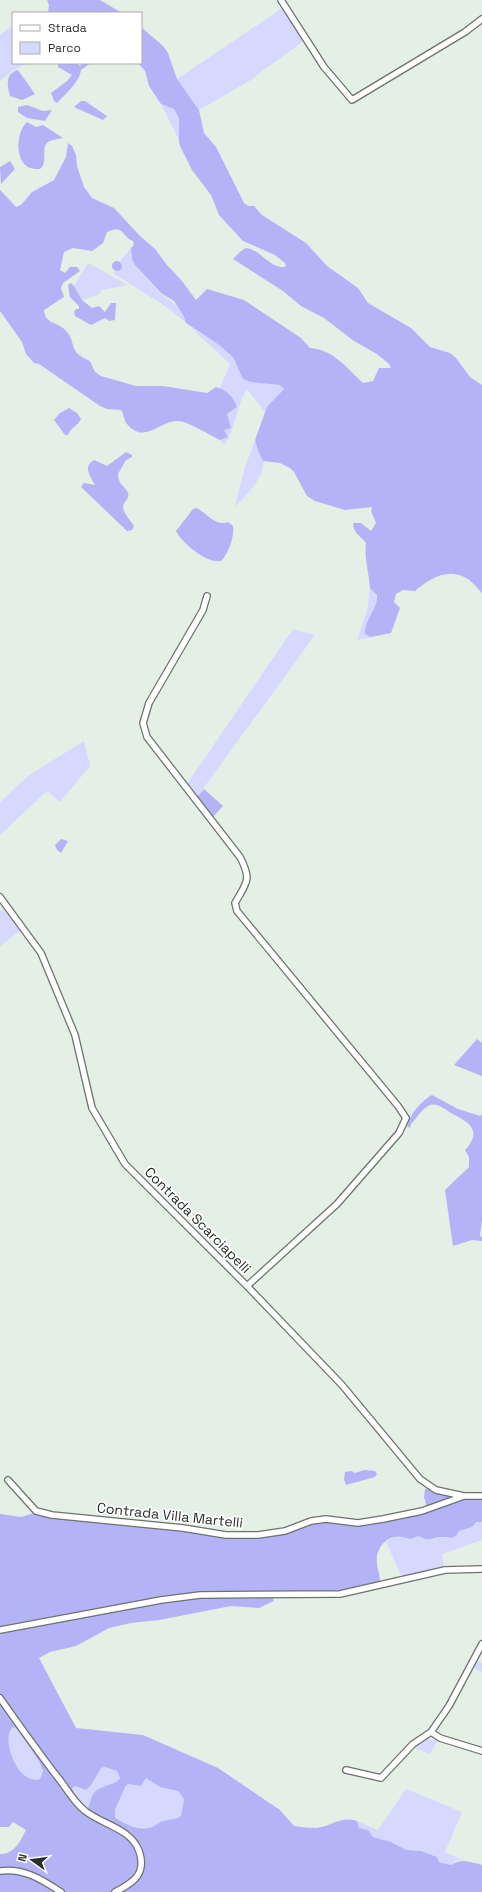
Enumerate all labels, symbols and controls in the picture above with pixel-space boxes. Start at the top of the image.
legend [12,12,142,64]
text: Strada [48,20,87,36]
text: Parco [48,40,81,56]
street label: Contrada Scarciapelli [141,1163,255,1277]
street label: Contrada Villa Martelli [96,1498,244,1532]
north arrow [12,1840,52,1880]
text: N [15,1852,30,1863]

